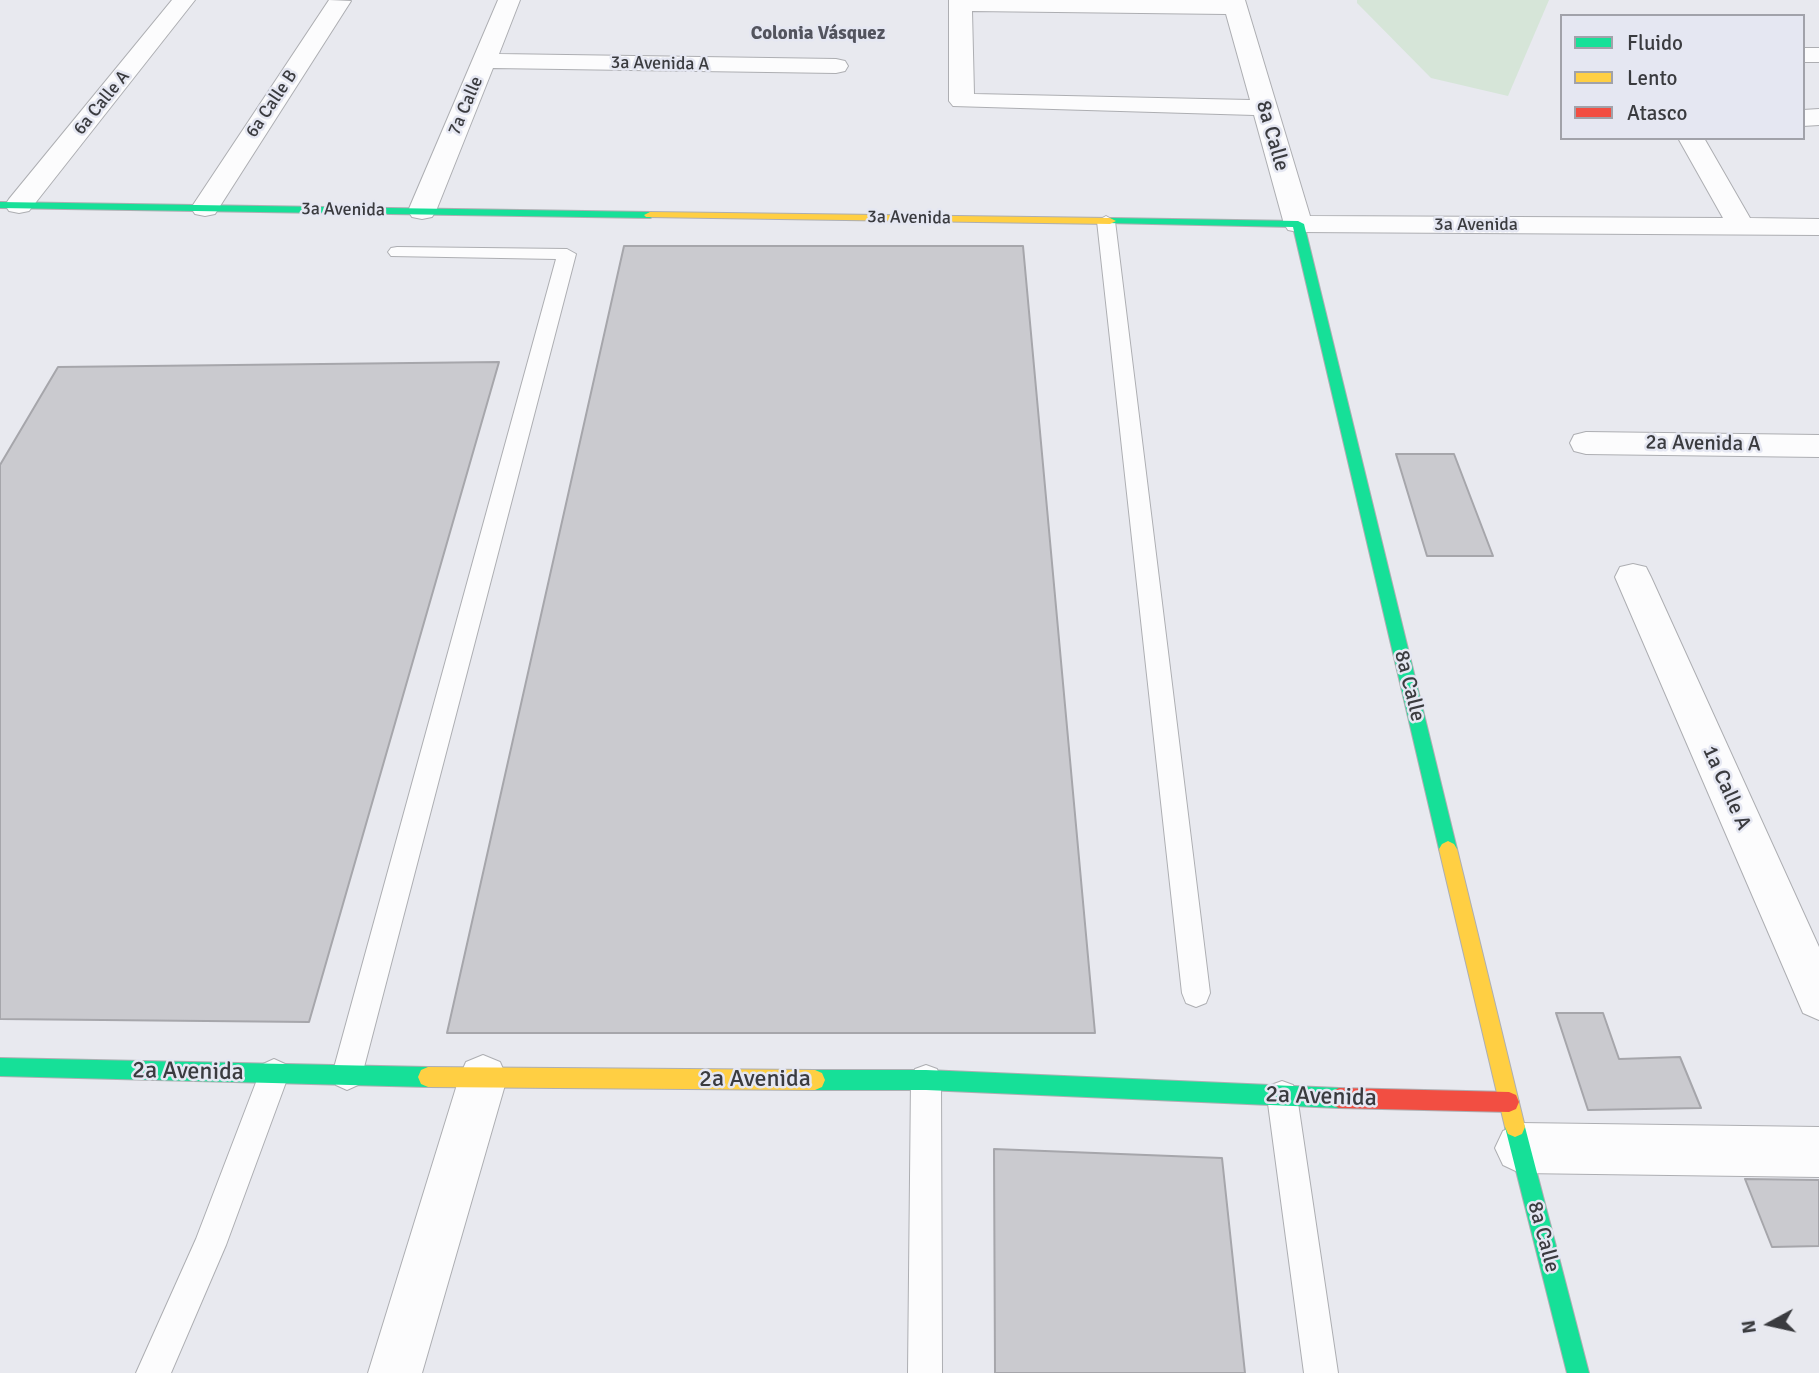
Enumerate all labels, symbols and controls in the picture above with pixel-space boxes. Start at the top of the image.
legend [1560,14,1805,140]
district label: Colonia Vásquez [751,23,885,45]
text: Fluido [1627,30,1683,56]
street label: 3a Avenida A [610,52,710,76]
text: Lento [1627,65,1677,91]
street label: 6a Calle A [69,66,135,140]
street label: 6a Calle B [242,66,302,142]
street label: 7a Calle [444,73,488,139]
street label: 8a Calle [1250,98,1294,174]
text: Atasco [1627,100,1687,126]
street label: 3a Avenida [301,198,385,222]
street label: 3a Avenida [867,206,951,230]
street label: 3a Avenida [1434,214,1518,236]
street label: 2a Avenida A [1645,430,1761,458]
street label: 8a Calle [1388,648,1430,724]
street label: 1a Calle A [1696,742,1756,834]
street label: 2a Avenida [132,1057,244,1087]
street label: 2a Avenida [699,1066,811,1094]
street label: 2a Avenida [1265,1081,1377,1113]
street label: 8a Calle [1521,1199,1565,1275]
north arrow [1735,1289,1805,1359]
text: N [1736,1319,1762,1335]

